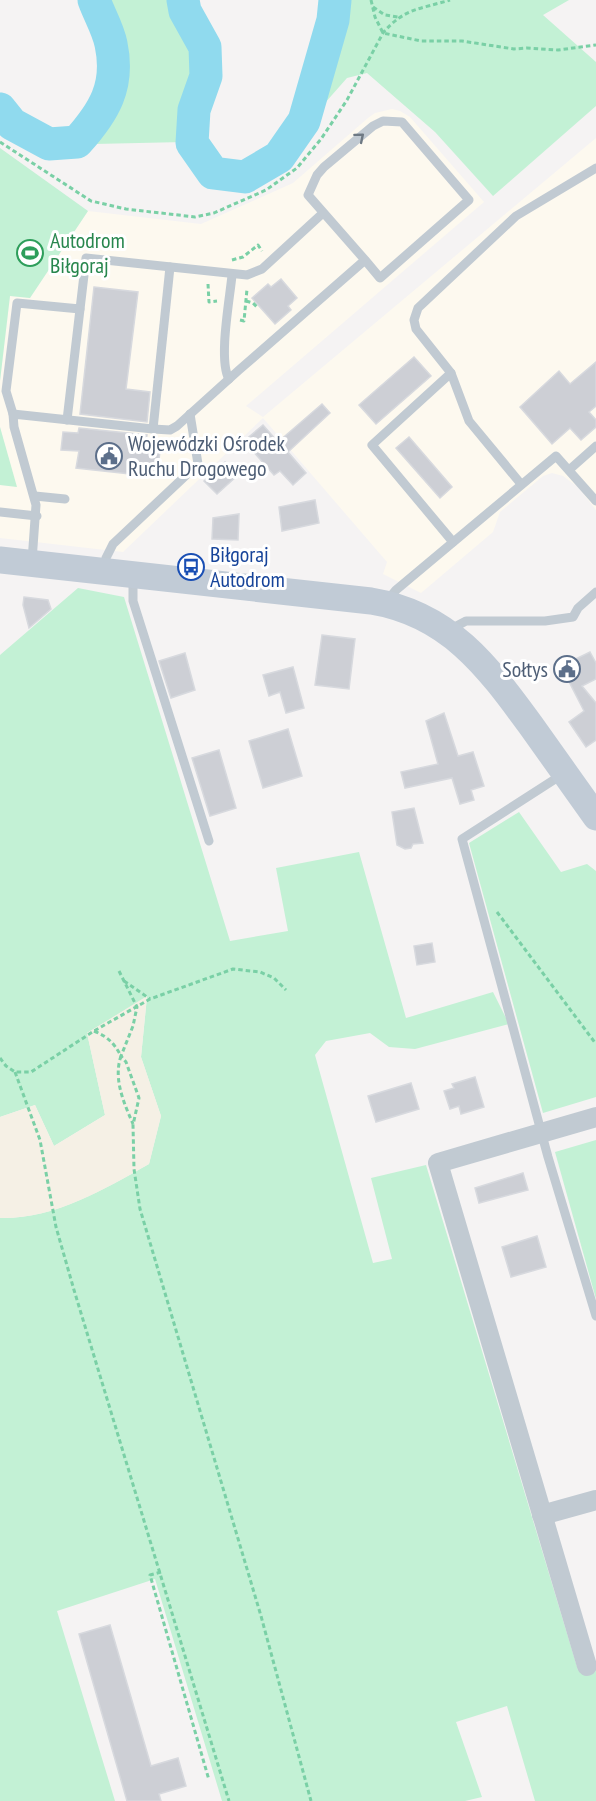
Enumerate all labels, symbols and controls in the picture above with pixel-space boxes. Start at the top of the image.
one-way arrow [353,133,364,144]
place label: Autodrom Biłgoraj [50,226,125,279]
sports icon: Autodrom Biłgoraj [15,238,45,268]
place label: Wojewódzki Ośrodek Ruchu Drogowego [128,429,286,482]
public building icon: Wojewódzki Ośrodek Ruchu Drogowego [94,441,124,471]
place label: Biłgoraj Autodrom [210,540,285,593]
bus stop icon: Biłgoraj Autodrom [176,552,206,582]
public building icon: Sołtys [552,654,582,684]
place label: Sołtys [502,655,548,683]

